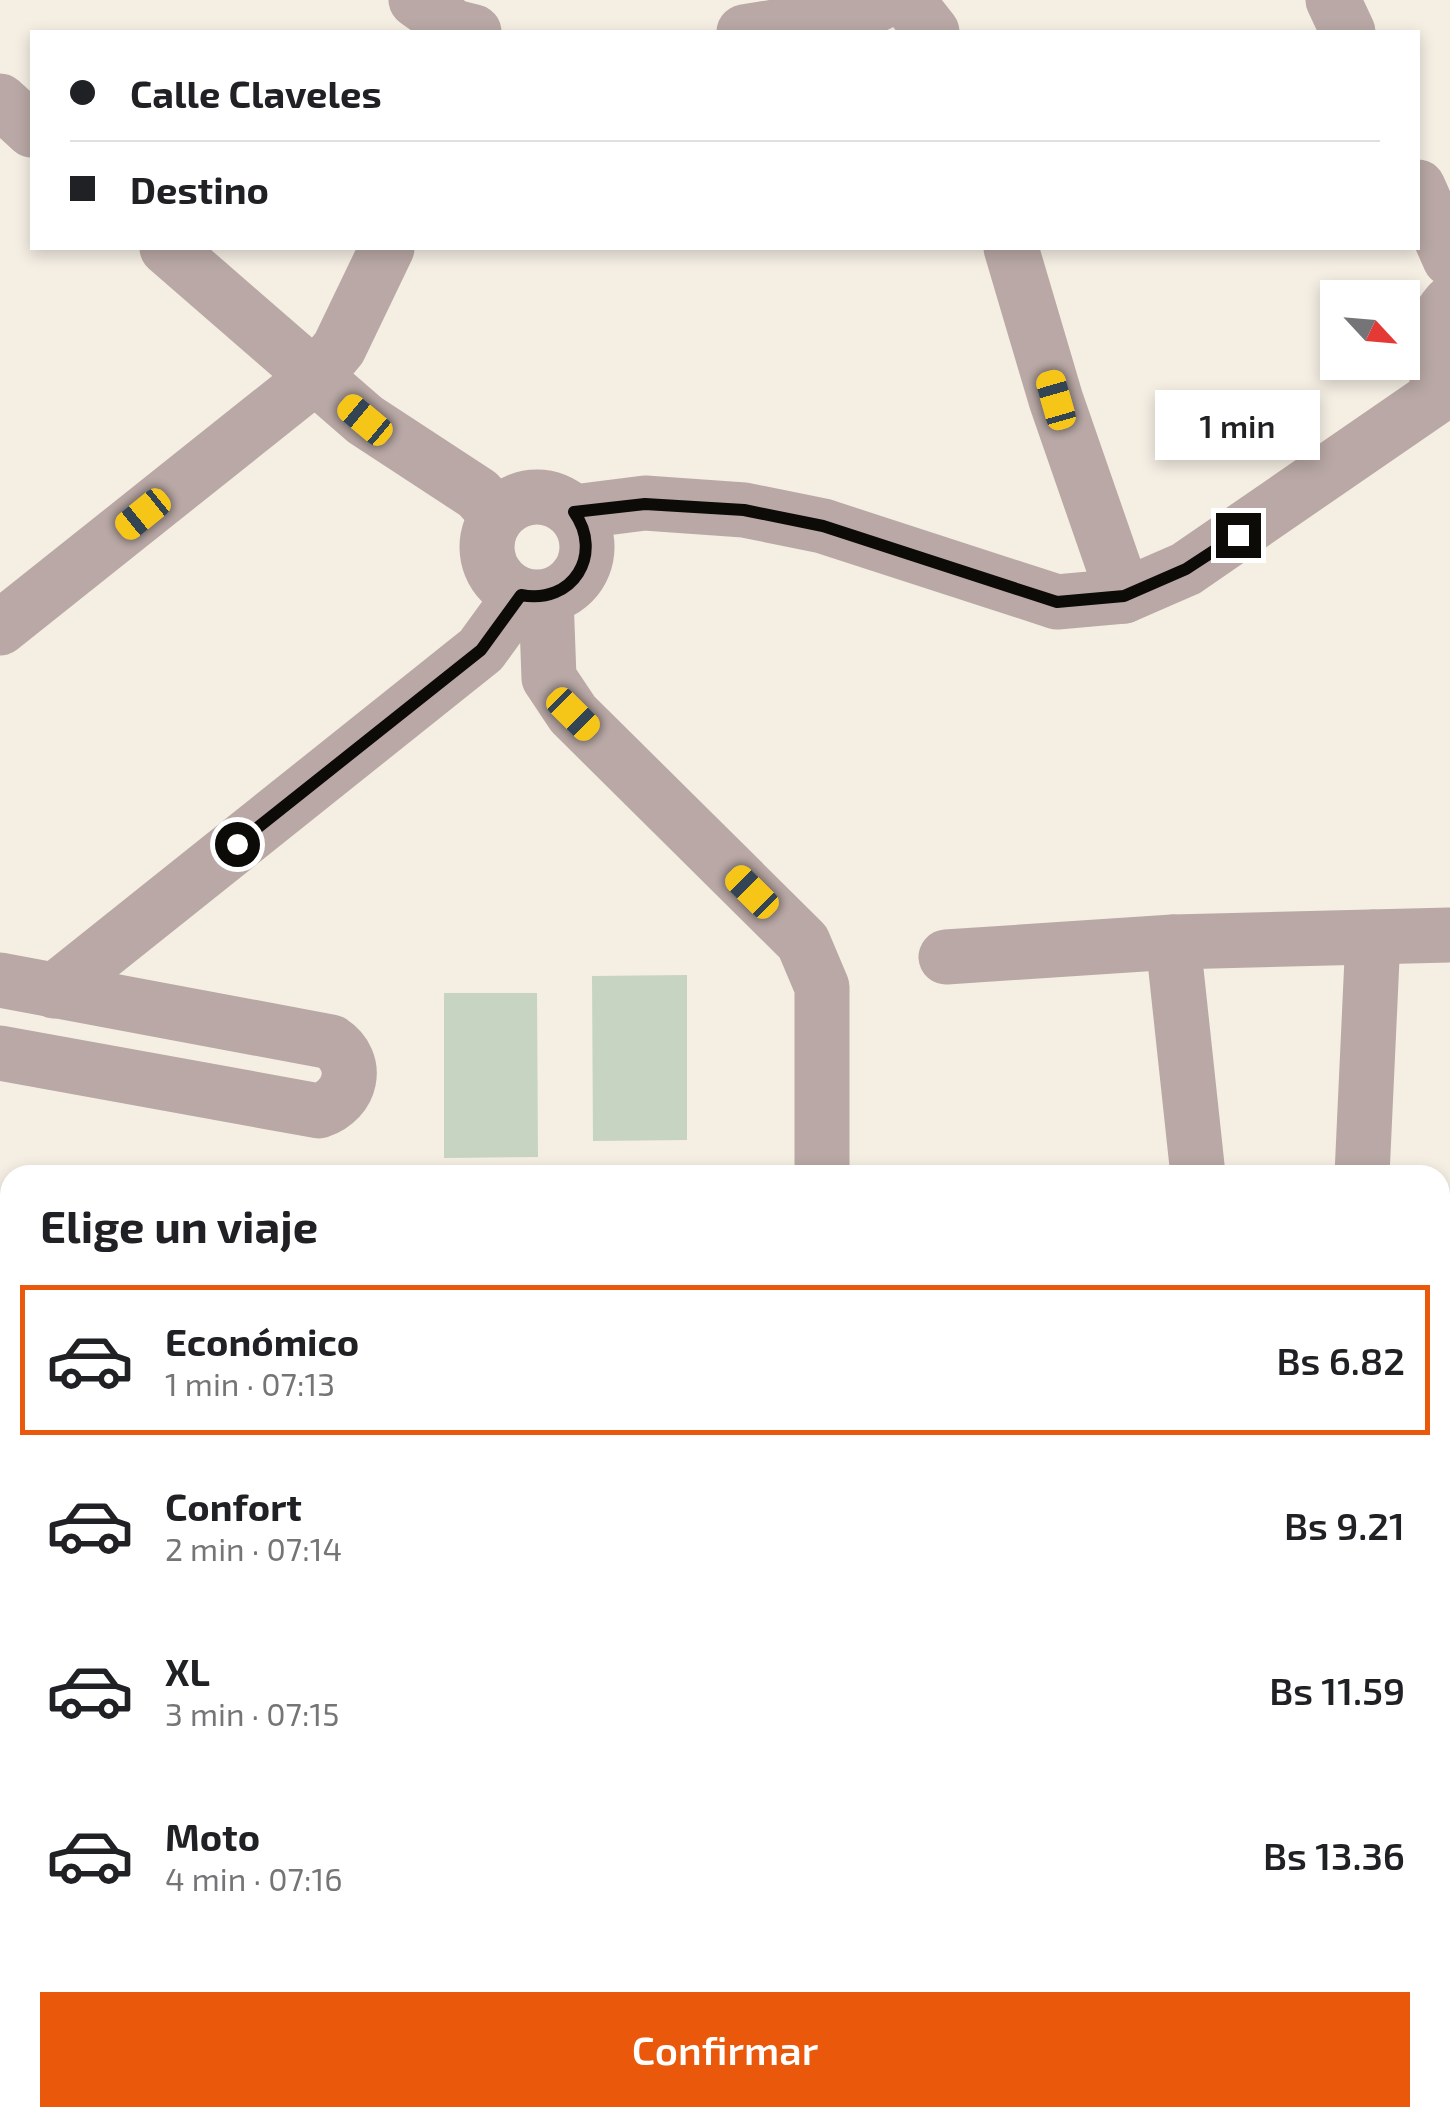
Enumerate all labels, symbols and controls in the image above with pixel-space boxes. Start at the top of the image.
text: Calle Claveles [130,70,382,116]
text: Destino [130,166,269,212]
north arrow [1320,280,1420,380]
map controls [1320,280,1420,380]
car [1033,367,1079,433]
car [332,389,398,451]
callout: 1 min [1156,390,1320,460]
text: 1 min [1200,406,1275,444]
car [110,483,176,545]
route end [1216,513,1261,558]
car [541,682,605,746]
route start [215,822,260,867]
car [720,860,784,924]
text: Elige un viaje [40,1198,318,1252]
icon: car [45,1315,135,1405]
text: Económico [165,1318,359,1364]
text: Bs 6.82 [1277,1337,1405,1383]
text: 1 min · 07:13 [165,1364,335,1402]
icon: car [45,1480,135,1570]
text: Confort [165,1483,302,1529]
text: Bs 9.21 [1284,1502,1405,1548]
text: 2 min · 07:14 [165,1529,342,1567]
icon: car [45,1645,135,1735]
text: XL [165,1648,210,1694]
text: Bs 11.59 [1269,1667,1405,1713]
text: 3 min · 07:15 [165,1694,339,1732]
icon: car [45,1810,135,1900]
text: Moto [165,1813,260,1859]
text: Bs 13.36 [1263,1832,1405,1878]
text: 4 min · 07:16 [165,1859,342,1897]
button: Confirmar [40,1992,1410,2107]

